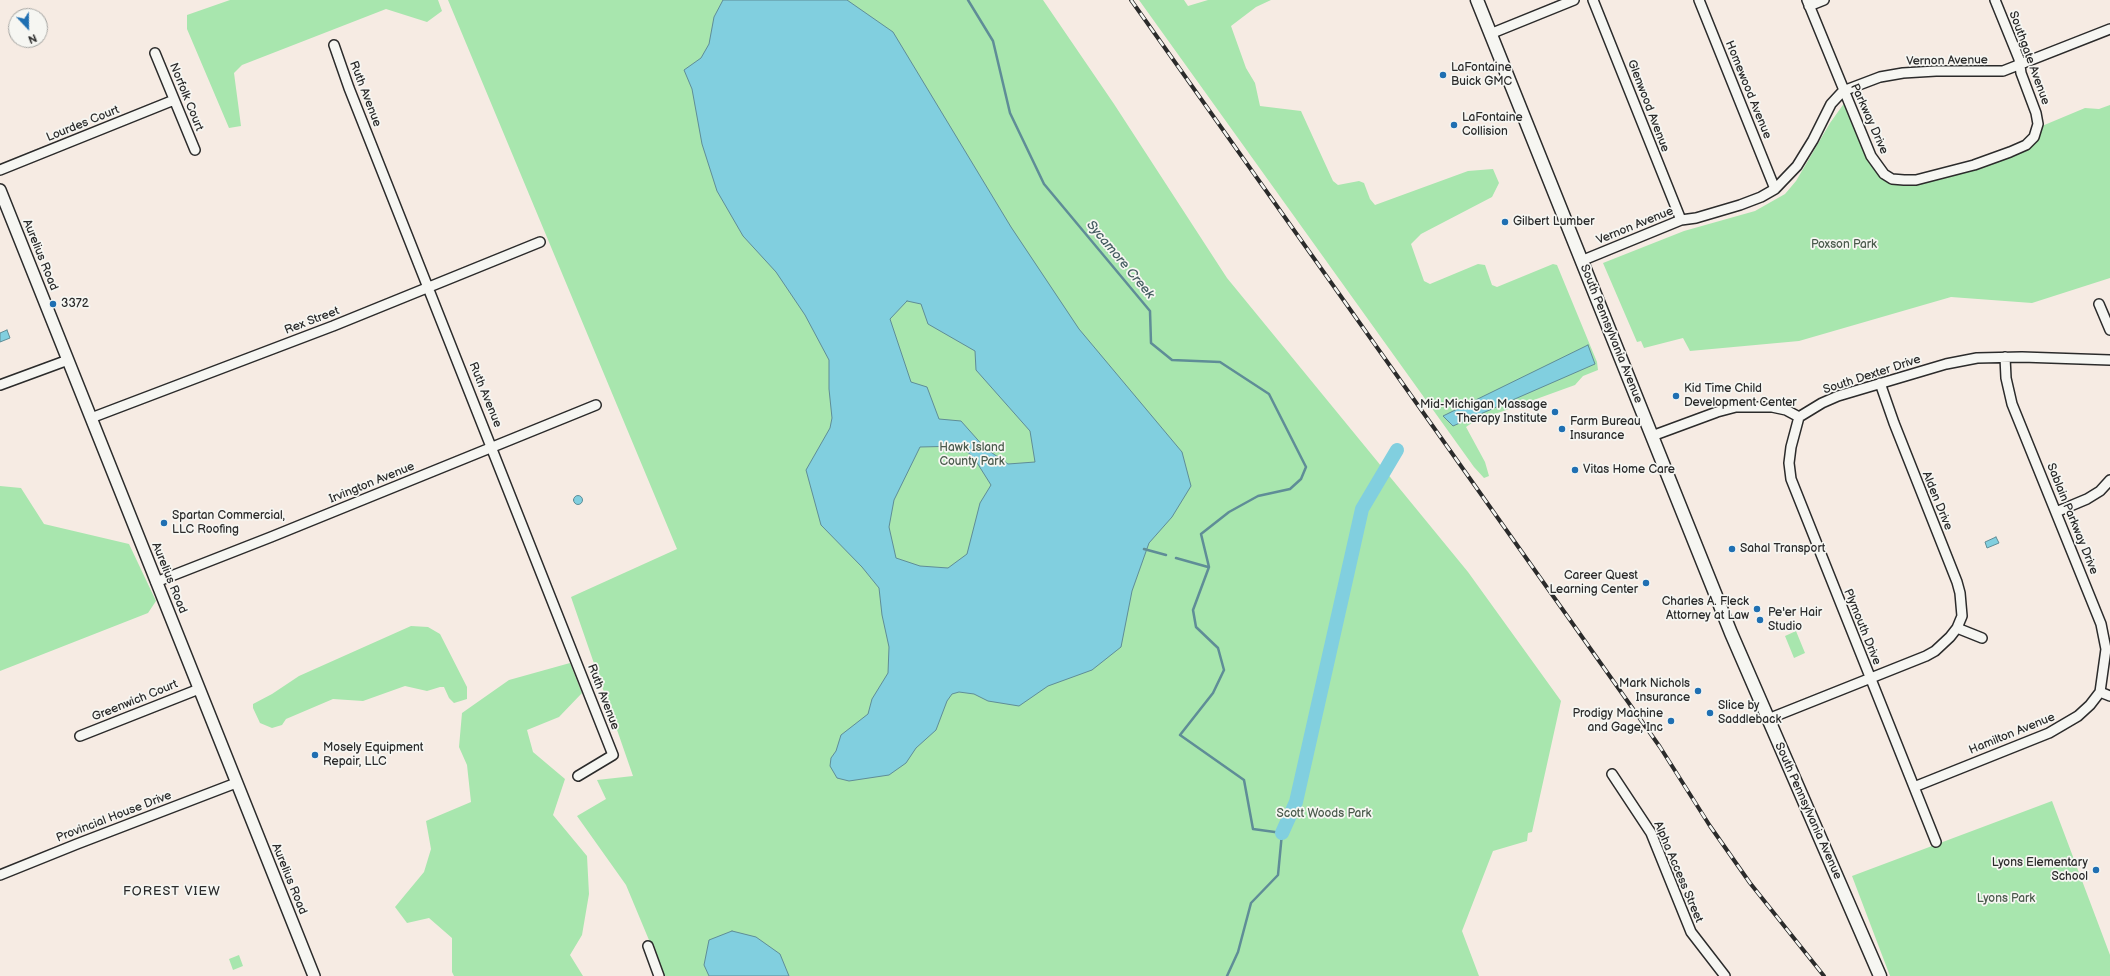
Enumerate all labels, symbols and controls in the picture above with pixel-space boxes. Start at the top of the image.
north arrow [8,8,48,48]
street label: Southgate Avenue [2005,9,2053,107]
text: N [26,31,39,46]
street label: Homewood Avenue [1722,39,1774,141]
street label: Vernon Avenue [1906,53,1988,69]
street label: Glenwood Avenue [1624,58,1672,154]
street label: Ruth Avenue [346,59,384,129]
street label: Norfolk Court [166,61,206,133]
place label: LaFontaine Buick GMC [1451,61,1512,89]
marker: LaFontaine Buick GMC [1438,70,1448,80]
street label: Parkway Drive [1847,81,1891,157]
street label: Lourdes Court [44,103,122,145]
place label: LaFontaine Collision [1462,111,1523,139]
marker: LaFontaine Collision [1449,120,1459,130]
street label: Vernon Avenue [1594,204,1676,248]
place label: Gilbert Lumber [1513,215,1595,229]
street label: Aurelius Road [19,217,61,293]
marker: Gilbert Lumber [1500,217,1510,227]
water label: Sycamore Creek [1083,218,1157,302]
park label: Poxson Park [1811,238,1877,252]
street label: South Pennsylvania Avenue [1577,263,1645,405]
place label: 3372 [61,297,89,311]
marker: 3372 [48,299,58,309]
street label: Rex Street [283,304,341,338]
street label: South Dexter Drive [1821,352,1923,398]
street label: Ruth Avenue [465,360,505,430]
place label: Kid Time Child Development Center [1684,382,1797,410]
marker: Kid Time Child Development Center [1671,391,1681,401]
place label: Mid-Michigan Massage Therapy Institute [1420,398,1547,426]
marker: Mid-Michigan Massage Therapy Institute [1550,407,1560,417]
place label: Farm Bureau Insurance [1570,415,1641,443]
marker: Farm Bureau Insurance [1557,424,1567,434]
park label: Hawk Island County Park [939,441,1005,469]
street label: Irvington Avenue [327,459,417,507]
street label: Sablain Parkway Drive [2043,461,2101,577]
place label: Vitas Home Care [1583,463,1675,477]
marker: Vitas Home Care [1570,465,1580,475]
street label: Alden Drive [1919,469,1955,533]
place label: Spartan Commercial, LLC Roofing [172,509,285,537]
marker: Spartan Commercial, LLC Roofing [159,518,169,528]
street label: Aurelius Road [148,540,190,616]
place label: Sahal Transport [1740,542,1826,556]
marker: Sahal Transport [1727,544,1737,554]
place label: Career Quest Learning Center [1550,569,1638,597]
marker: Career Quest Learning Center [1641,578,1651,588]
street label: Plymouth Drive [1840,587,1884,667]
place label: Charles A. Fleck Attorney at Law [1662,595,1749,623]
marker: Charles A. Fleck Attorney at Law [1752,604,1762,614]
place label: Pe'er Hair Studio [1768,606,1822,634]
marker: Pe'er Hair Studio [1755,615,1765,625]
street label: Ruth Avenue [584,662,622,732]
street label: Greenwich Court [90,677,180,725]
place label: Mark Nichols Insurance [1619,677,1690,705]
marker: Mark Nichols Insurance [1693,686,1703,696]
place label: Slice by Saddleback [1718,699,1781,727]
place label: Prodigy Machine and Gage, Inc [1572,707,1663,735]
marker: Slice by Saddleback [1705,708,1715,718]
street label: Hamilton Avenue [1967,710,2057,758]
marker: Prodigy Machine and Gage, Inc [1666,716,1676,726]
street label: South Pennsylvania Avenue [1771,740,1845,882]
place label: Mosely Equipment Repair, LLC [323,741,423,769]
marker: Mosely Equipment Repair, LLC [310,750,320,760]
street label: Provincial House Drive [54,788,174,846]
park label: Scott Woods Park [1277,807,1371,821]
street label: Alpha Access Street [1650,819,1706,925]
street label: Aurelius Road [268,841,310,917]
place label: Lyons Elementary School [1992,856,2088,884]
marker: Lyons Elementary School [2091,865,2101,875]
district label: FOREST VIEW [123,884,221,900]
park label: Lyons Park [1977,892,2035,906]

